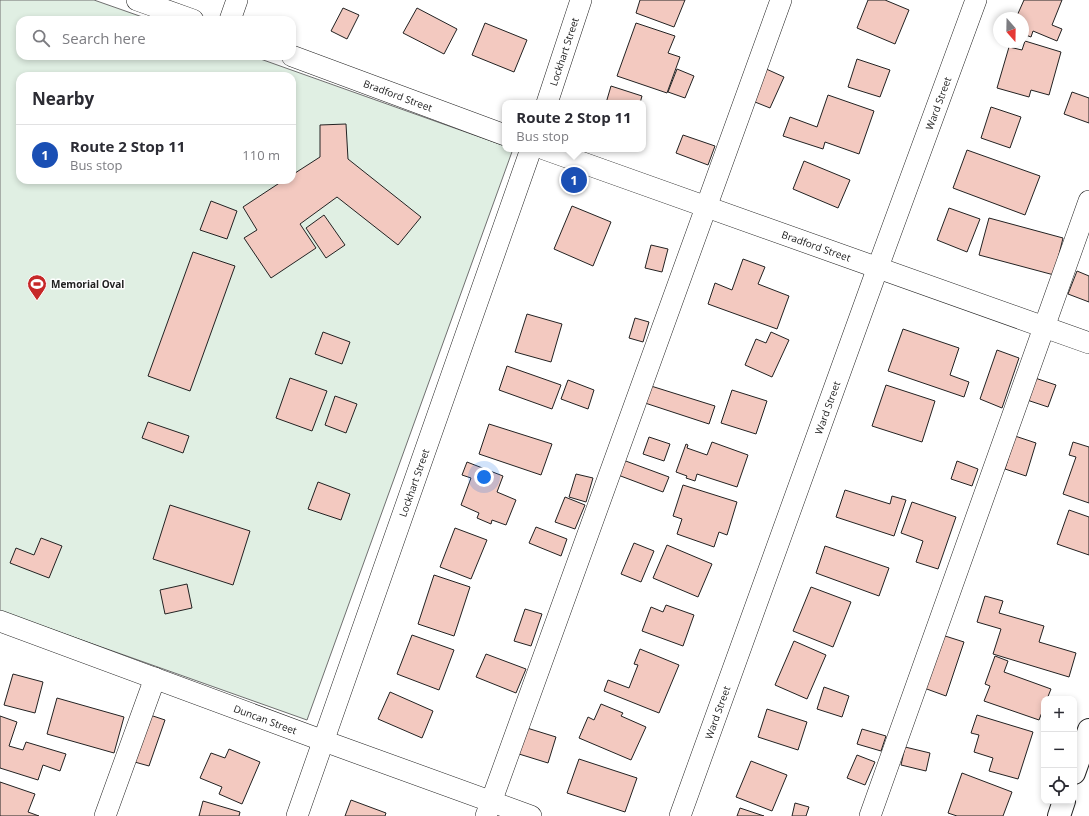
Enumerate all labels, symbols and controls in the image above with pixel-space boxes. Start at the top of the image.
north arrow [993,12,1029,48]
street label: Lockhart Street [546,15,582,88]
search box [16,16,296,60]
icon: search [30,27,52,49]
text: Search here [62,28,146,48]
street label: Ward Street [922,74,954,132]
street label: Bradford Street [362,76,435,115]
text: Nearby [32,87,94,110]
popup [502,100,646,152]
text: Route 2 Stop 11 [516,107,632,127]
text: Bus stop [516,127,569,145]
text: Route 2 Stop 11 [70,136,185,156]
text: 1 [41,146,49,164]
text: 110 m [242,146,280,164]
text: Bus stop [70,156,123,174]
pin: 1 [561,165,587,195]
street label: Bradford Street [780,227,853,265]
sports icon: Memorial Oval [26,273,48,301]
place label: Memorial Oval [51,277,124,291]
street label: Ward Street [811,379,843,436]
street label: Lockhart Street [395,447,432,519]
your location [474,467,494,487]
street label: Ward Street [701,684,733,741]
map controls [1041,696,1077,804]
button: + [1041,696,1077,732]
street label: Duncan Street [232,701,299,738]
button: − [1041,732,1077,768]
button: locate [1041,768,1077,804]

